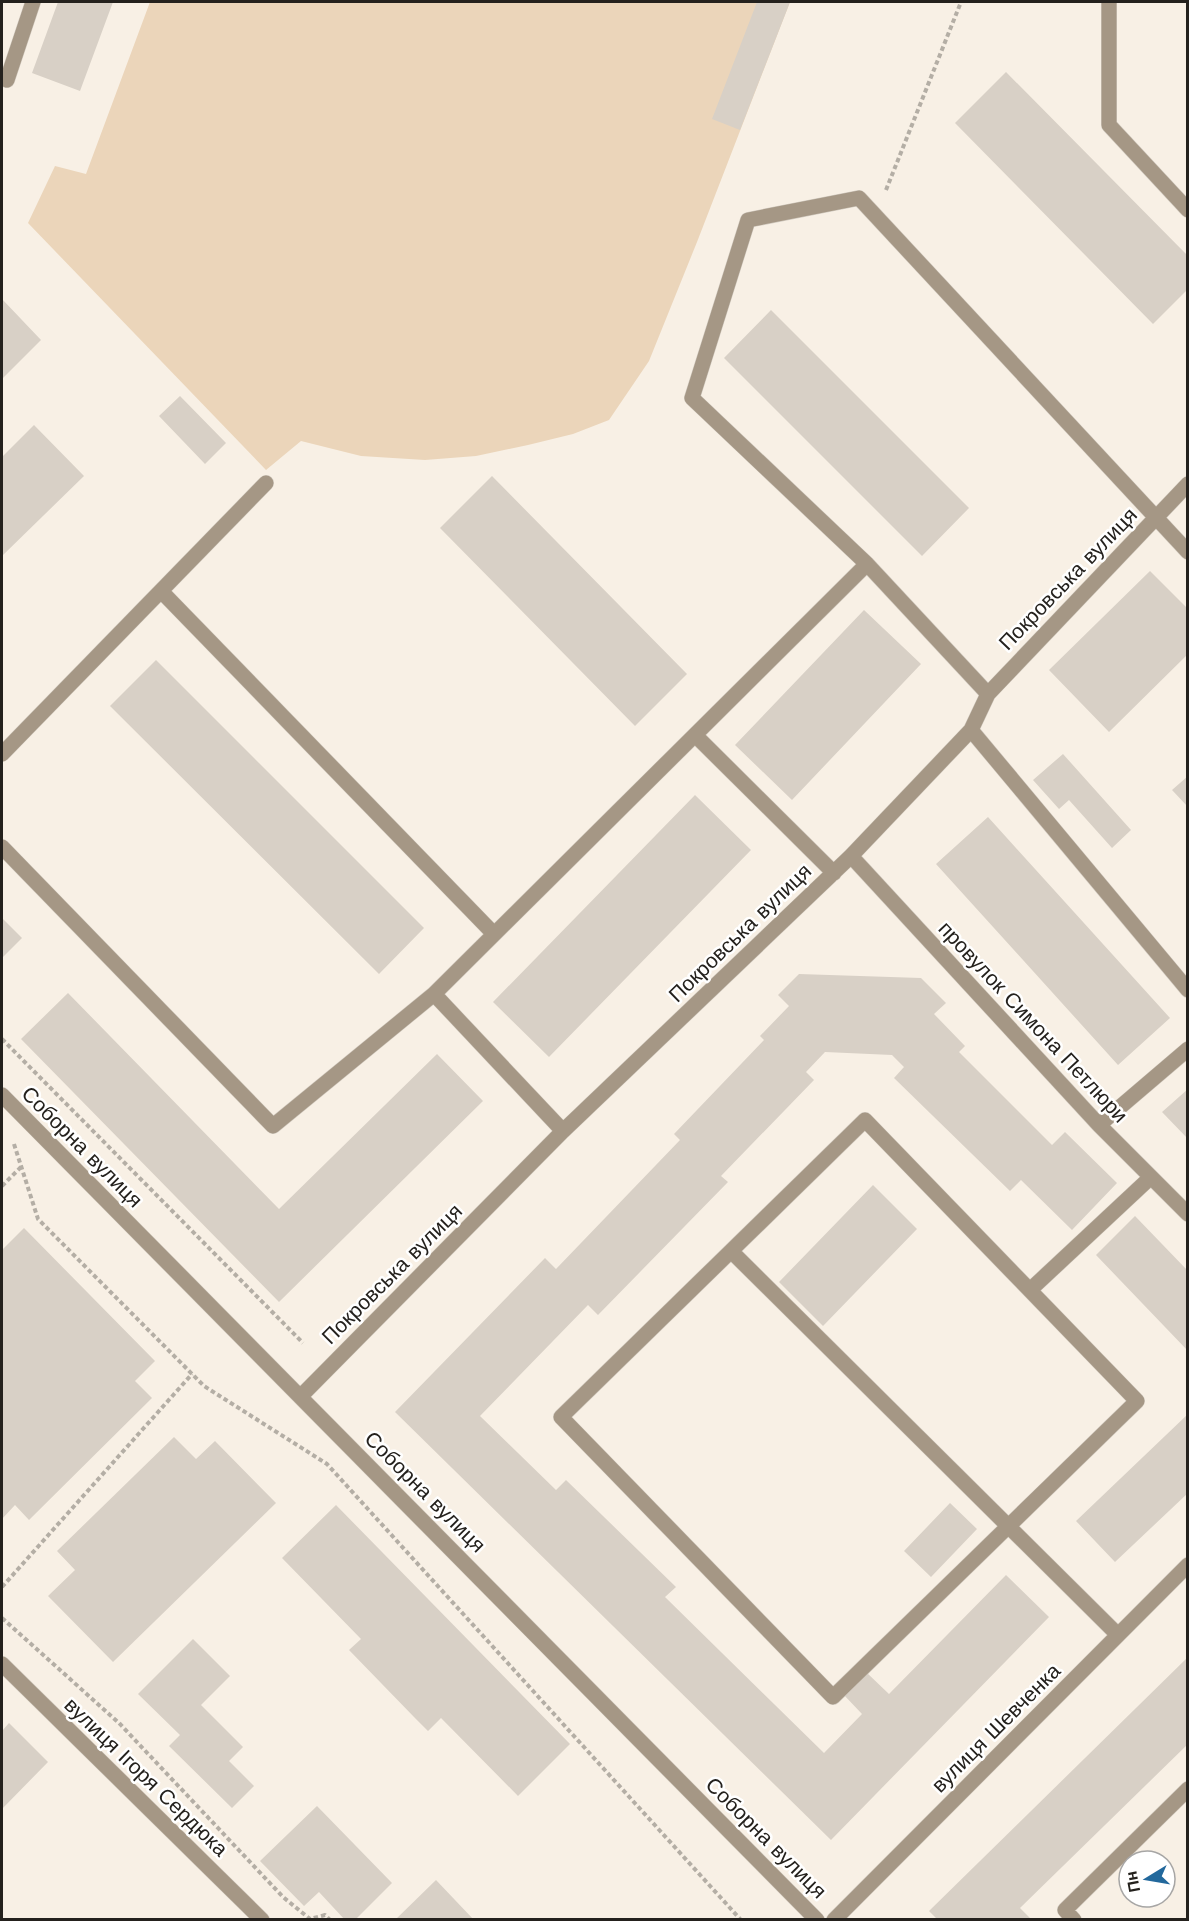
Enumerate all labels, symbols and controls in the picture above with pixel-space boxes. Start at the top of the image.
street label: Покровська вулиця [993,502,1142,655]
street label: Покровська вулиця [663,858,816,1007]
street label: провулок Симона Петлюри [933,916,1133,1127]
street label: Соборна вулиця [17,1081,148,1212]
street label: Покровська вулиця [316,1198,467,1349]
street label: Соборна вулиця [360,1426,491,1557]
street label: вулиця Шевченка [926,1658,1066,1797]
street label: вулиця Ігоря Сердюка [59,1692,233,1861]
street label: Соборна вулиця [701,1772,832,1903]
north arrow [1117,1849,1177,1909]
text: Пн [1121,1870,1144,1894]

